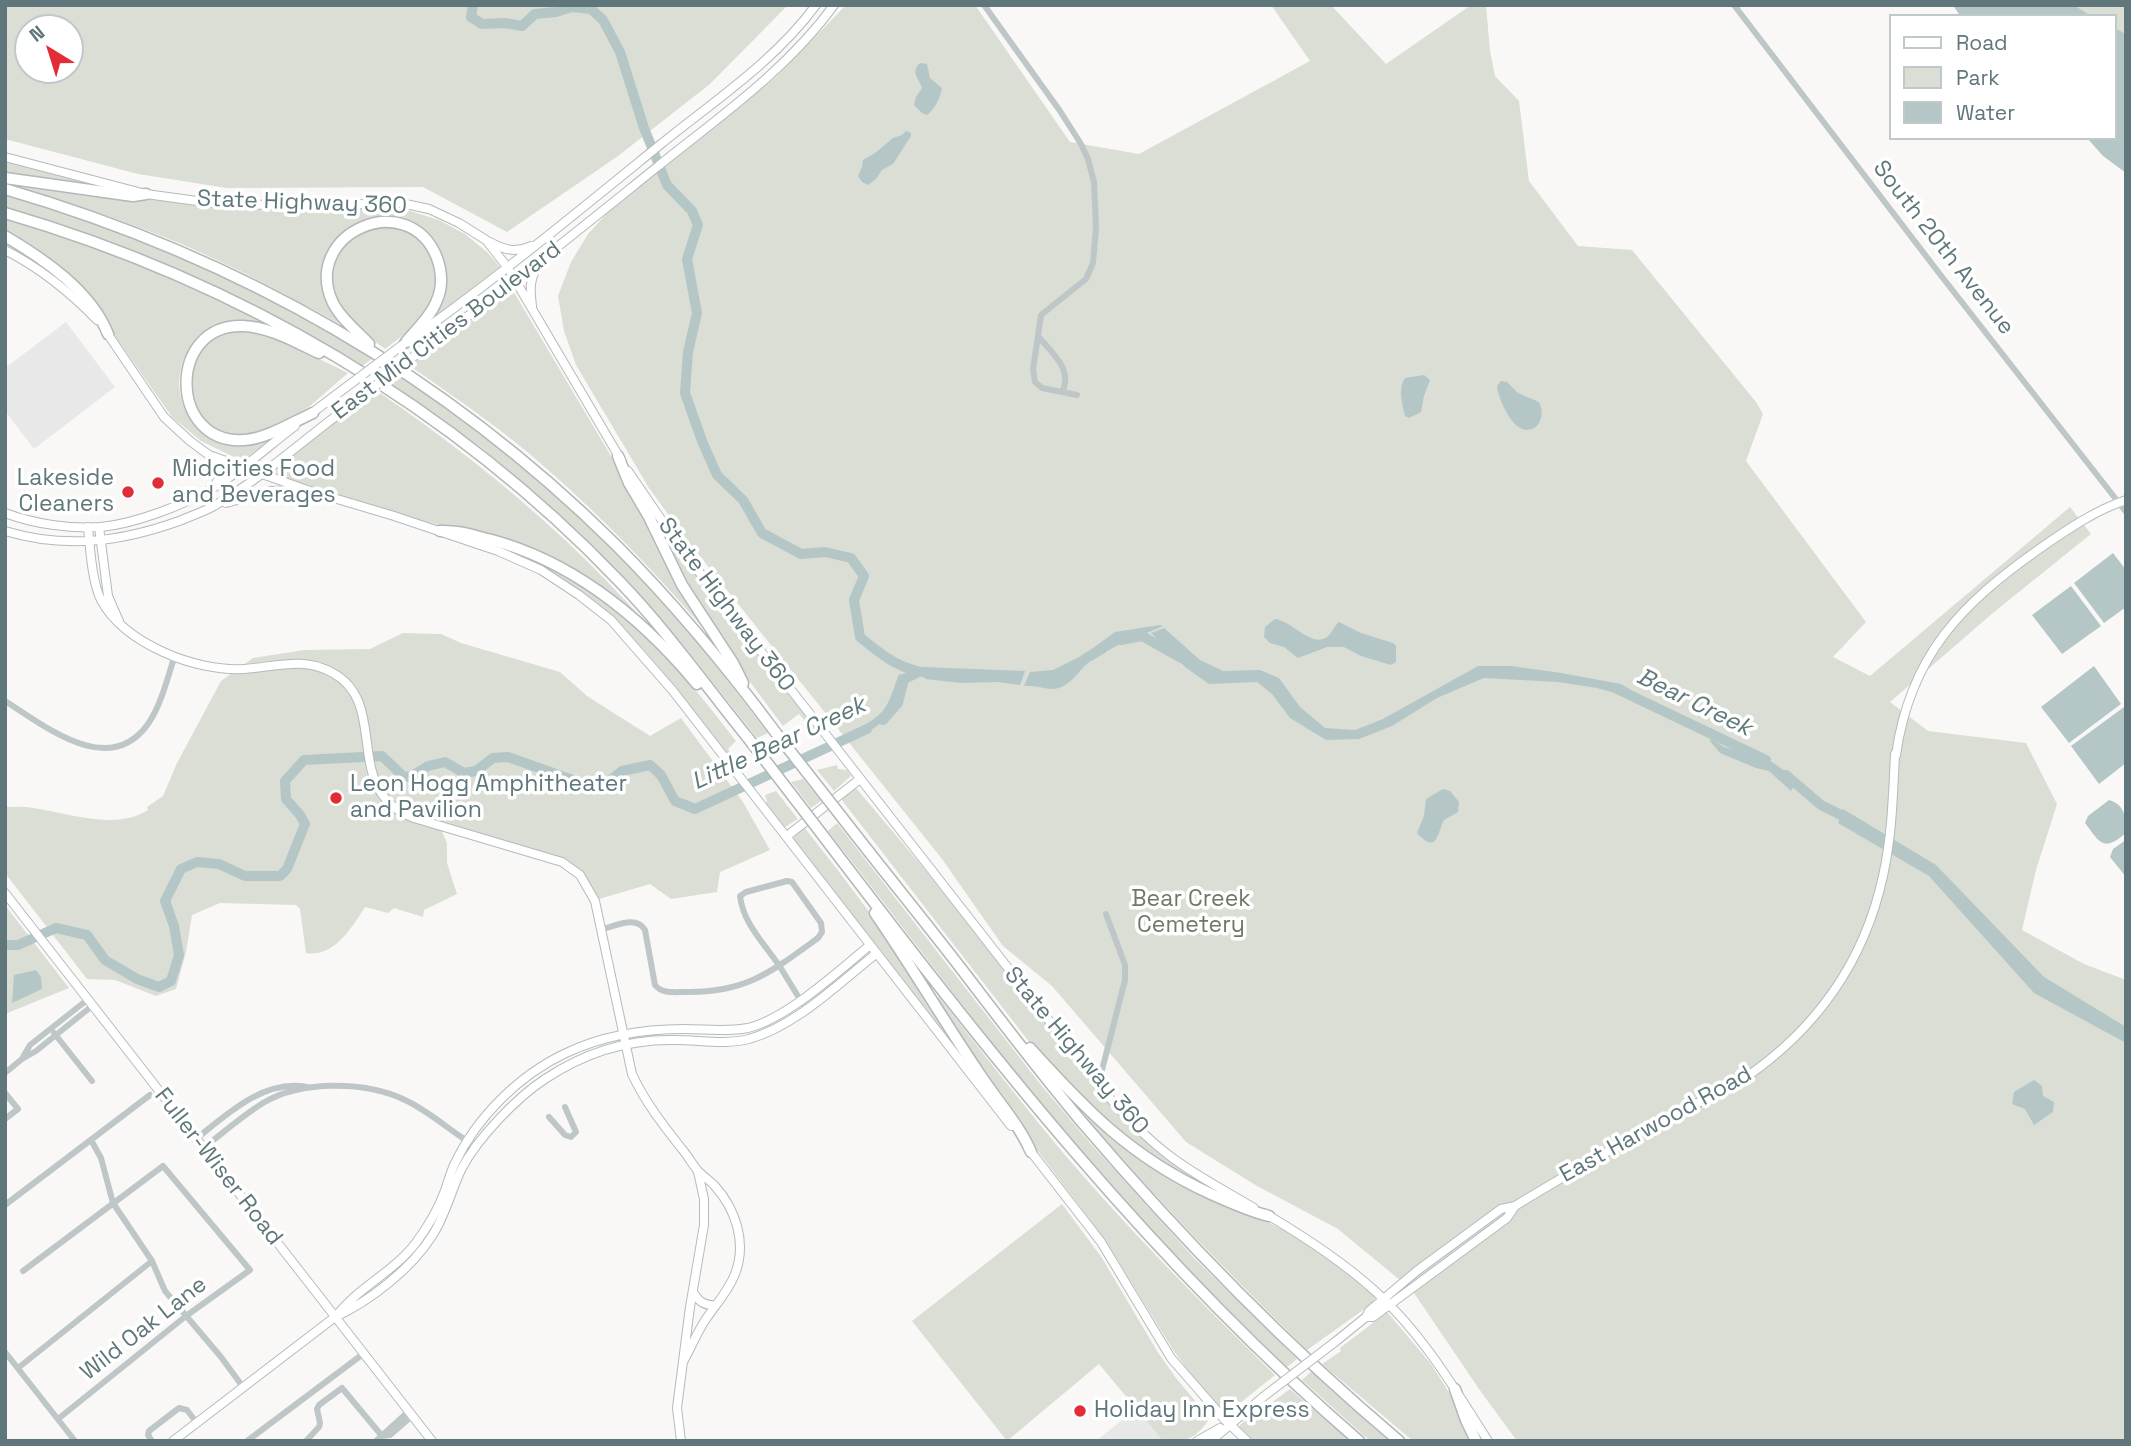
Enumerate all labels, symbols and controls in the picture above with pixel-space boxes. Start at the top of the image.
north arrow [14,14,84,84]
legend [1890,14,2117,140]
text: N [24,20,50,47]
text: Road [1956,29,2008,56]
text: Park [1956,64,2000,91]
text: Water [1956,99,2015,126]
street label: South 20th Avenue [1866,155,2020,341]
street label: State Highway 360 [197,186,407,220]
street label: East Mid Cities Boulevard [327,236,567,426]
place label: Midcities Food and Beverages [172,456,336,510]
place label: Lakeside Cleaners [17,465,114,519]
marker: Midcities Food and Beverages [150,475,166,491]
marker: Lakeside Cleaners [120,484,136,500]
street label: State Highway 360 [652,513,800,697]
water label: Bear Creek [1632,663,1756,743]
water label: Little Bear Creek [688,691,870,797]
place label: Leon Hogg Amphitheater and Pavilion [350,771,627,825]
marker: Leon Hogg Amphitheater and Pavilion [328,790,344,806]
park label: Bear Creek Cemetery [1131,886,1251,940]
street label: State Highway 360 [998,962,1154,1140]
street label: East Harwood Road [1555,1061,1757,1189]
street label: Fuller-Wiser Road [148,1083,288,1251]
street label: Wild Oak Lane [75,1271,213,1387]
place label: Holiday Inn Express [1094,1397,1310,1425]
marker: Holiday Inn Express [1072,1403,1088,1419]

